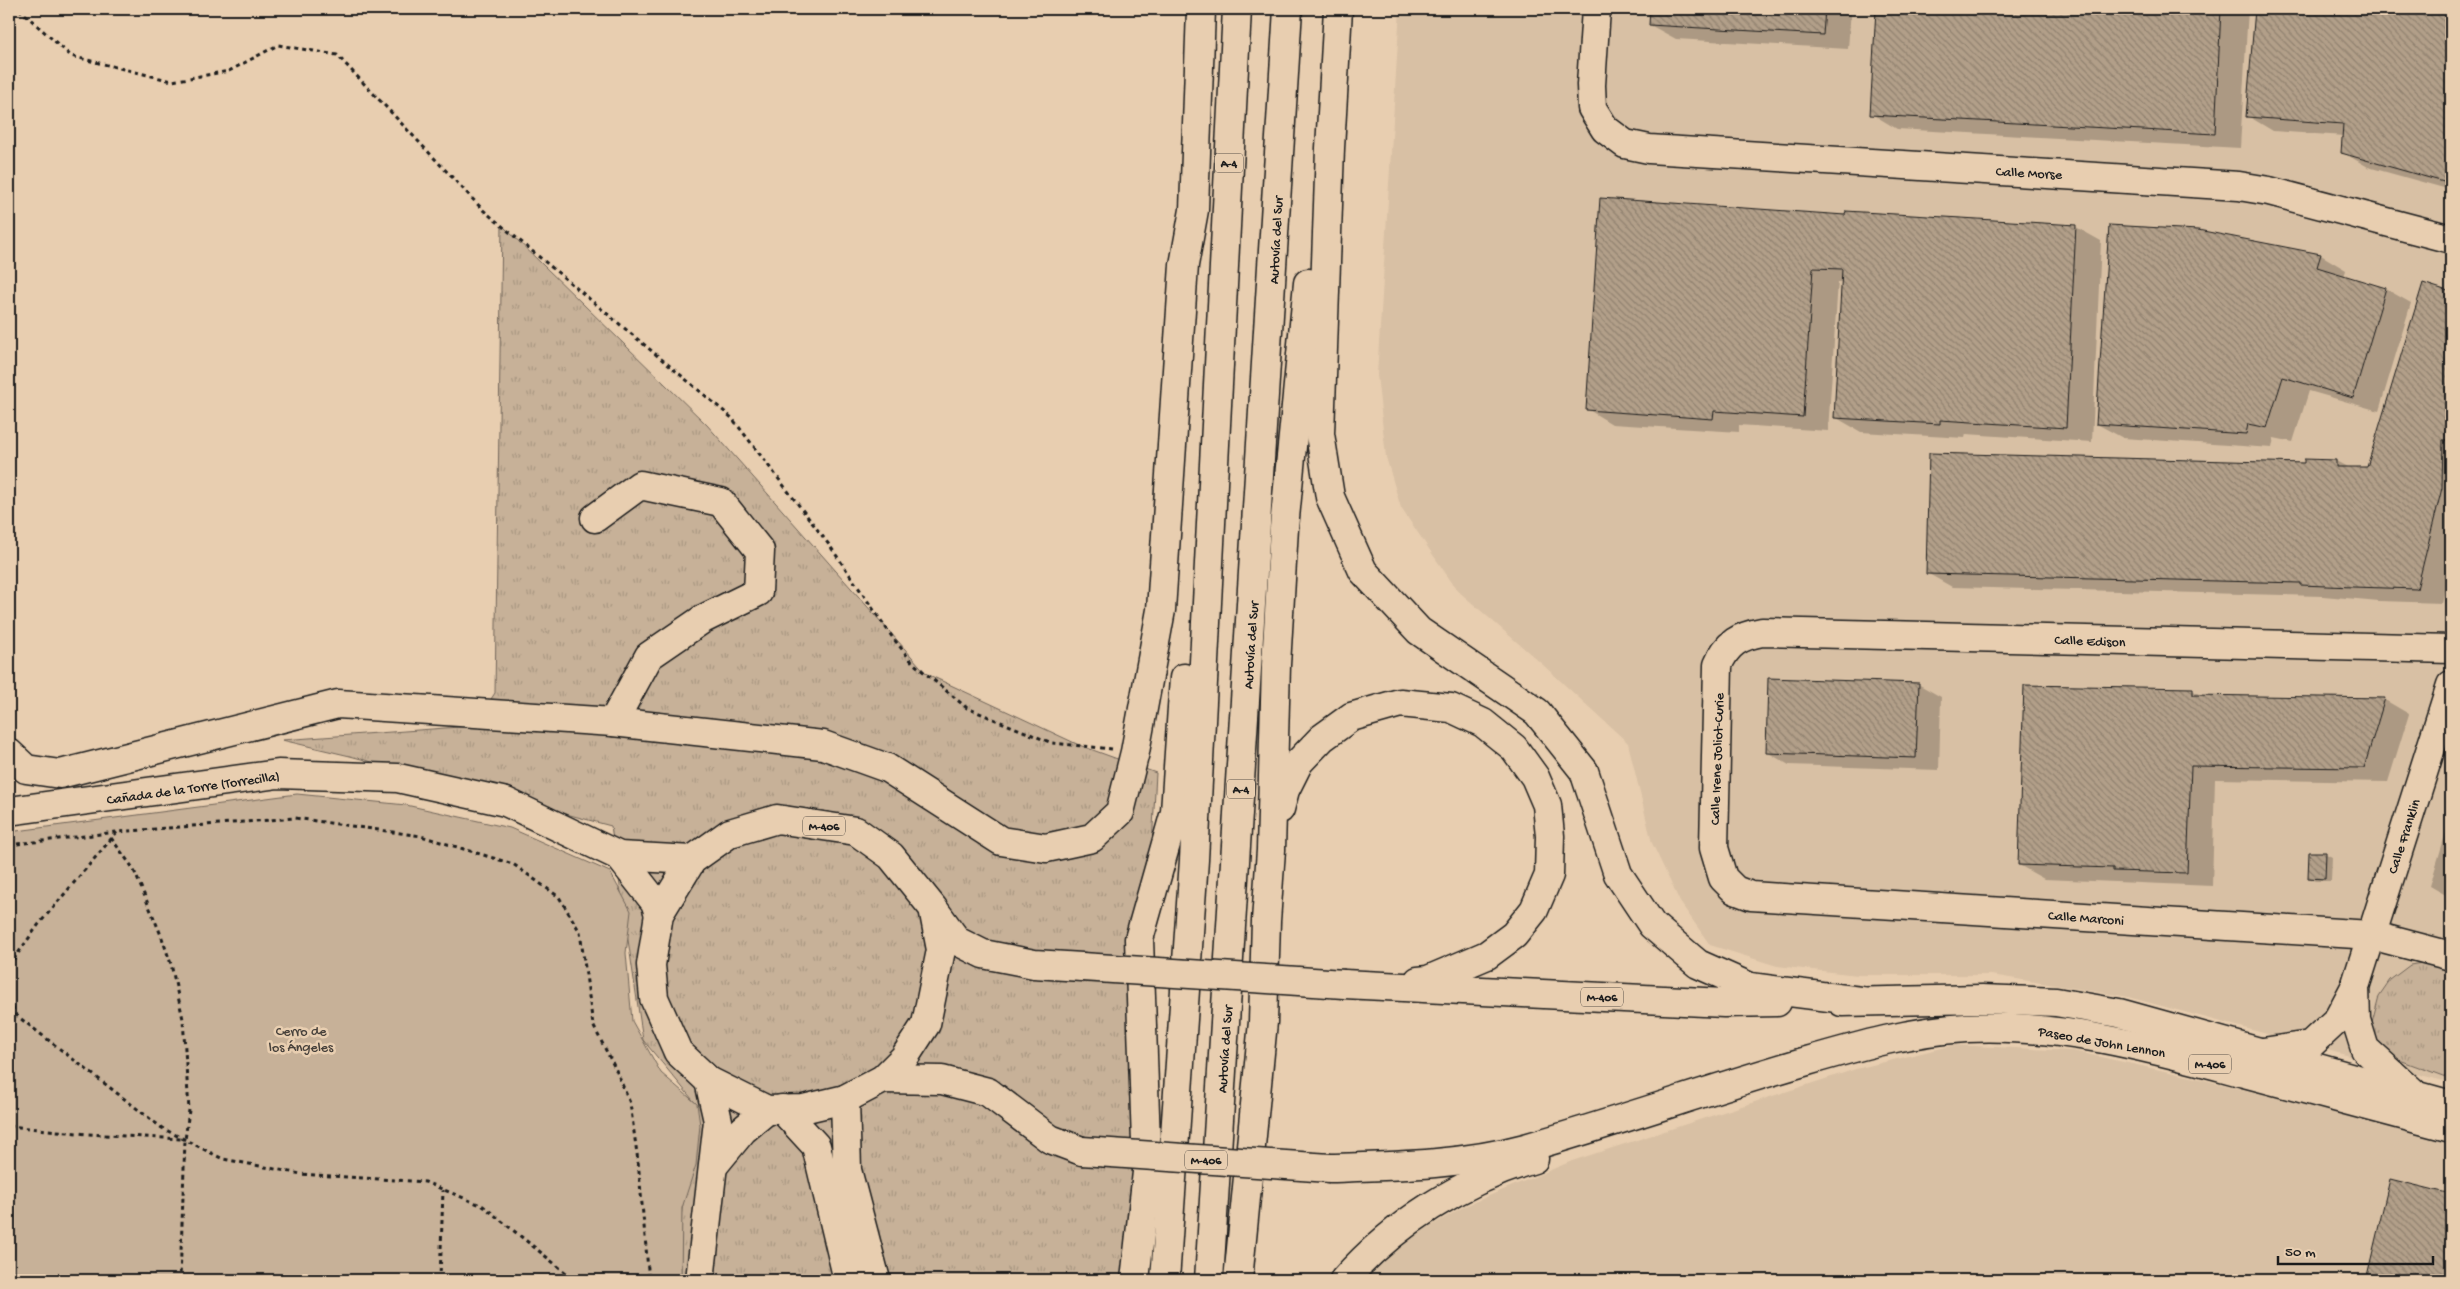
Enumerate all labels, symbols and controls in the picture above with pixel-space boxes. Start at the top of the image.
road number: A-4 [1215,154,1243,172]
street label: Calle Morse [1995,164,2063,185]
street label: Autovía del Sur [1267,195,1288,284]
street label: Autovía del Sur [1241,600,1264,690]
street label: Calle Edison [2054,633,2126,652]
street label: Calle Irene Joliot-Curie [1708,692,1729,826]
street label: Cañada de la Torre (Torrecilla) [106,769,281,810]
road number: A-4 [1227,780,1255,799]
street label: Calle Franklin [2385,797,2426,876]
road number: M-406 [803,816,845,836]
street label: Calle Marconi [2047,908,2124,931]
road number: M-406 [1581,988,1623,1006]
street label: Autovía del Sur [1215,1004,1238,1094]
park label: Cerro de los Ángeles [269,1024,334,1057]
street label: Paseo de John Lennon [2036,1024,2167,1063]
road number: M-406 [2189,1054,2231,1074]
road number: M-406 [1185,1150,1227,1170]
scale bar [2278,1234,2432,1266]
text: 50 m [2285,1244,2316,1262]

